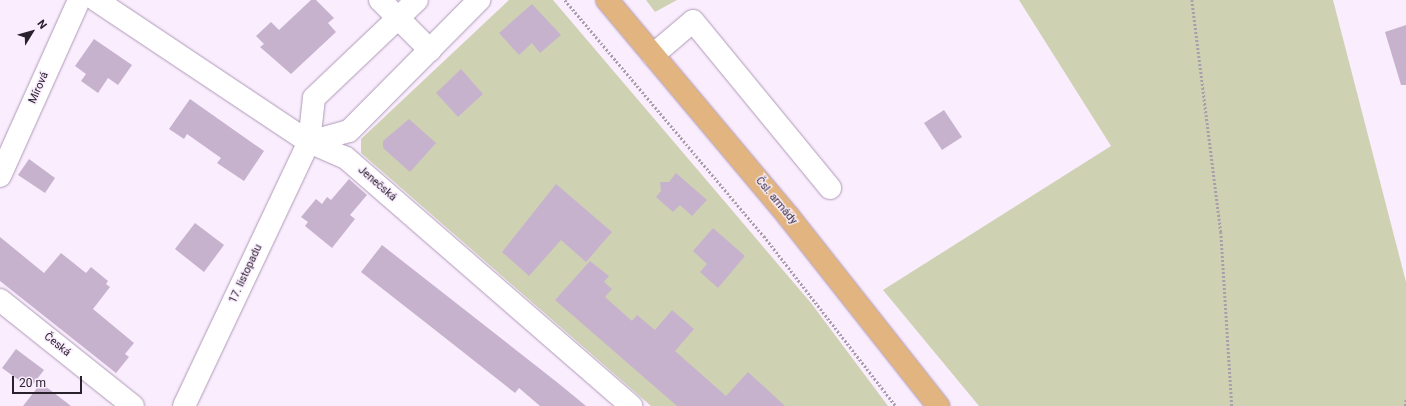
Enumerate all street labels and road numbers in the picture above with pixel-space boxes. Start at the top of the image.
street label: Mírová [26,70,52,106]
street label: Jenečská [355,164,399,204]
street label: Čsl. armády [752,175,800,227]
street label: 17. listopadu [227,243,265,305]
street label: Česká [41,330,73,360]

